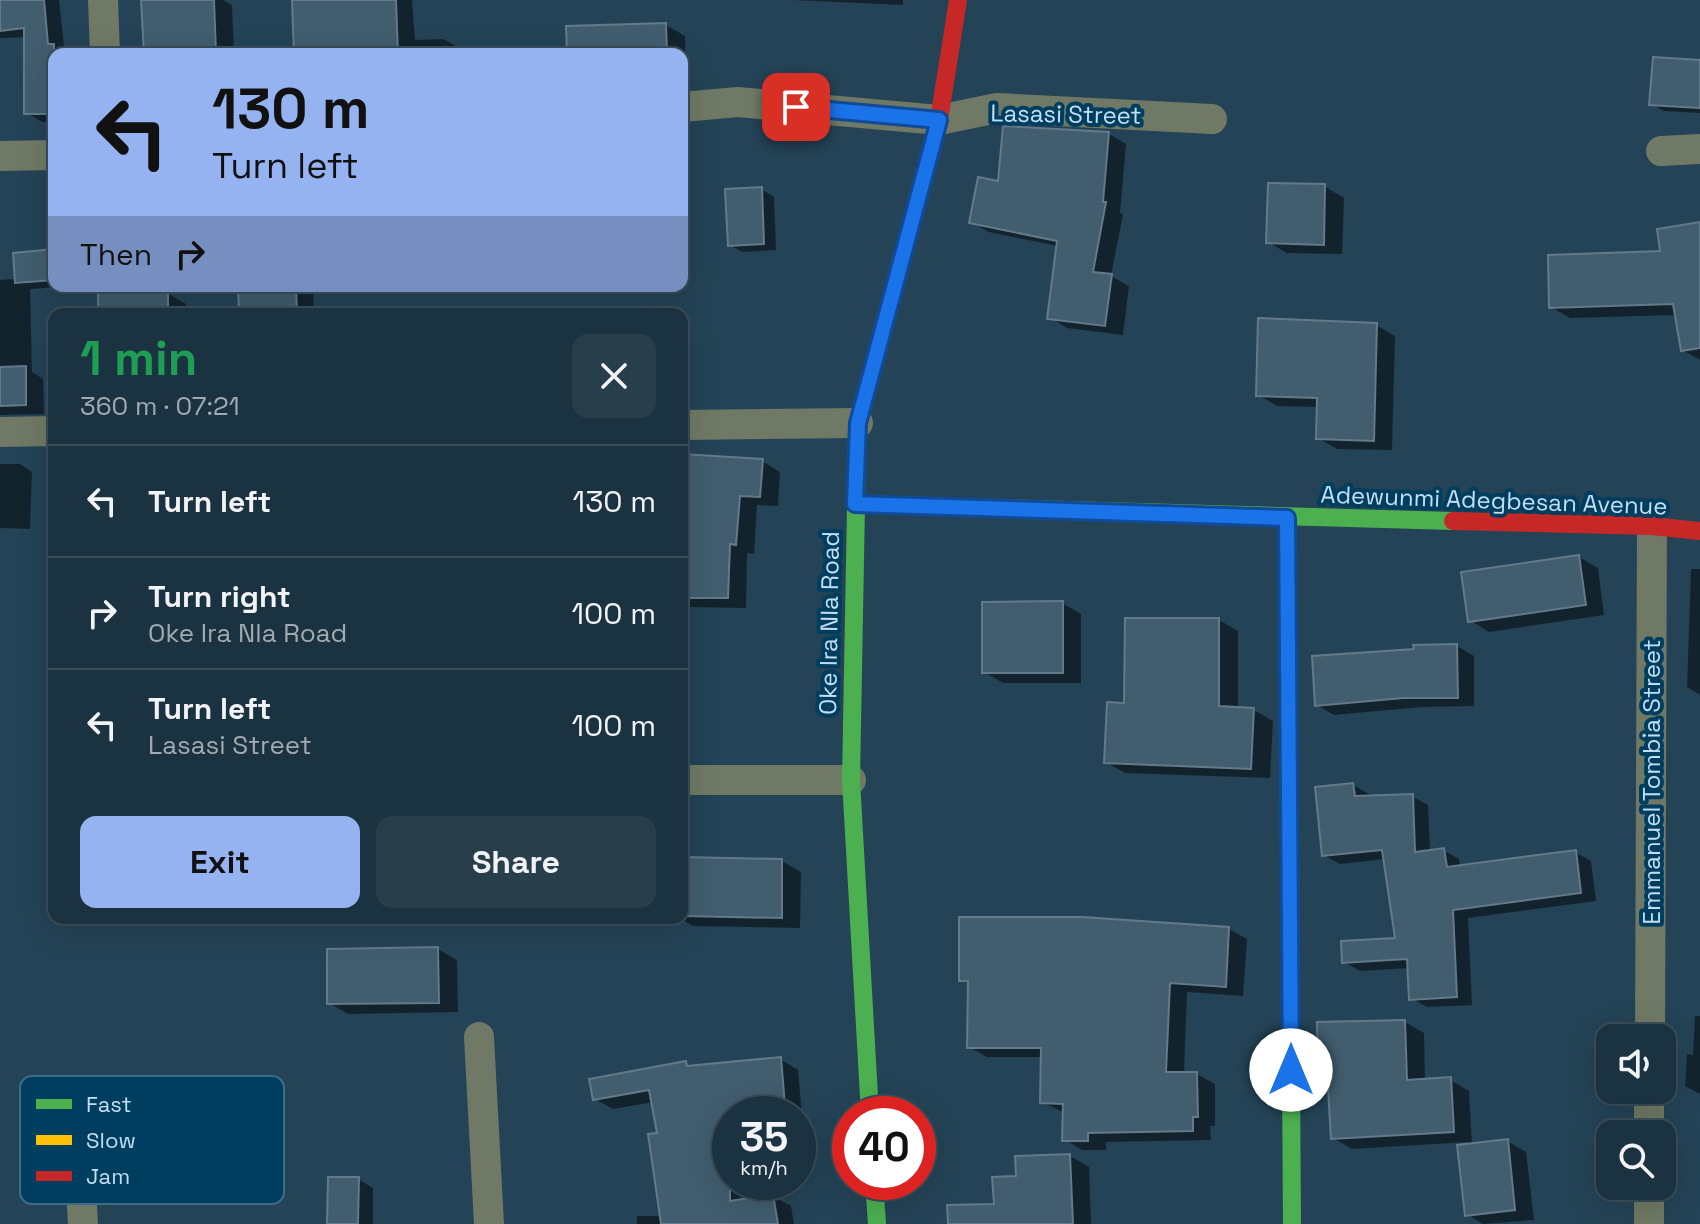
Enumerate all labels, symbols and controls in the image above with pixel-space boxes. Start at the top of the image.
text: 130 m [212,73,370,144]
pin [762,73,830,141]
icon: left [80,80,184,184]
icon: arrive [774,85,818,129]
street label: Lasasi Street [990,97,1142,131]
text: Turn left [212,143,359,189]
icon: right [168,232,212,276]
text: Then [80,235,152,274]
text: 1 min [80,328,197,389]
button: close [572,334,656,418]
text: 360 m · 07:21 [80,389,240,423]
street label: Adewunmi Adegbesan Avenue [1320,478,1668,522]
icon: left [80,479,124,523]
text: Turn left [148,482,271,521]
text: 130 m [573,482,656,521]
street label: Oke Ira Nla Road [812,531,846,715]
text: Turn right [148,577,291,616]
icon: right [80,591,124,635]
text: 100 m [571,594,656,633]
text: Oke Ira Nla Road [148,616,347,650]
street label: Emmanuel Tombia Street [1636,639,1667,925]
text: Turn left [148,689,271,728]
icon: left [80,703,124,747]
text: 100 m [571,706,656,745]
text: Lasasi Street [148,728,312,762]
button: Exit [80,816,360,908]
button: Share [376,816,656,908]
map controls [1596,1024,1676,1200]
button: sound [1596,1024,1676,1104]
position arrow [1249,1028,1333,1112]
legend [20,1076,284,1204]
text: Fast [86,1090,132,1118]
speed limit sign: 40 [832,1096,936,1200]
text: 35 [740,1112,788,1163]
button: search [1596,1120,1676,1200]
text: Slow [86,1126,136,1154]
text: km/h [740,1155,788,1181]
text: Jam [86,1162,130,1190]

